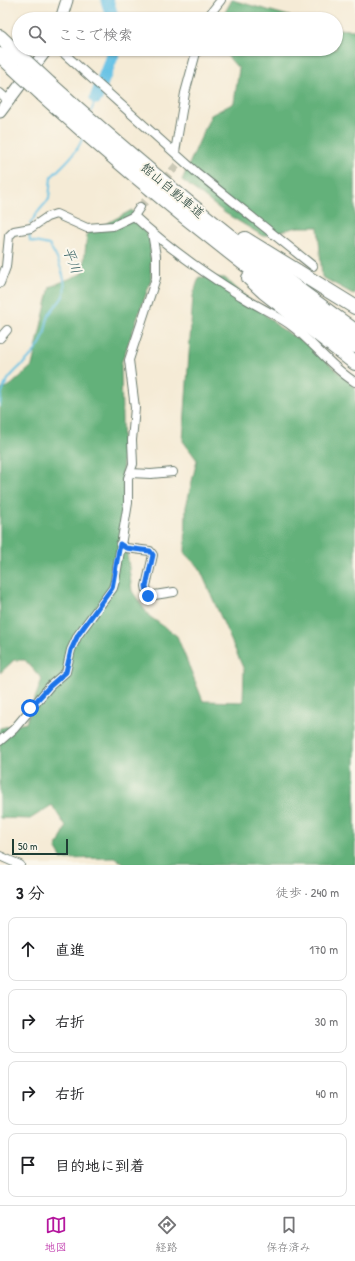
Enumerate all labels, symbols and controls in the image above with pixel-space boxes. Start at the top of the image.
search box [12,12,343,56]
icon: search [26,23,48,45]
text: ここで検索 [58,24,133,45]
street label: 館山自動車道 [137,158,209,222]
water label: 平川 [59,244,87,276]
route end [139,587,157,605]
route start [21,699,39,717]
scale bar [12,837,68,856]
text: 50 m [18,839,38,853]
text: 3 分 [16,881,45,904]
text: 徒歩 · 240 m [276,883,339,901]
icon: ahead [17,938,39,960]
text: 直進 [55,939,85,960]
text: 170 m [309,940,338,958]
icon: right [17,1010,39,1032]
text: 右折 [55,1011,85,1032]
text: 30 m [315,1012,338,1030]
icon: right [17,1082,39,1104]
text: 右折 [55,1083,85,1104]
text: 40 m [315,1084,338,1102]
icon: arrive [17,1154,39,1176]
text: 目的地に到着 [55,1155,145,1176]
tab: 地図 [45,1214,67,1254]
tab: 経路 [156,1214,178,1254]
tab: 保存済み [267,1214,311,1254]

